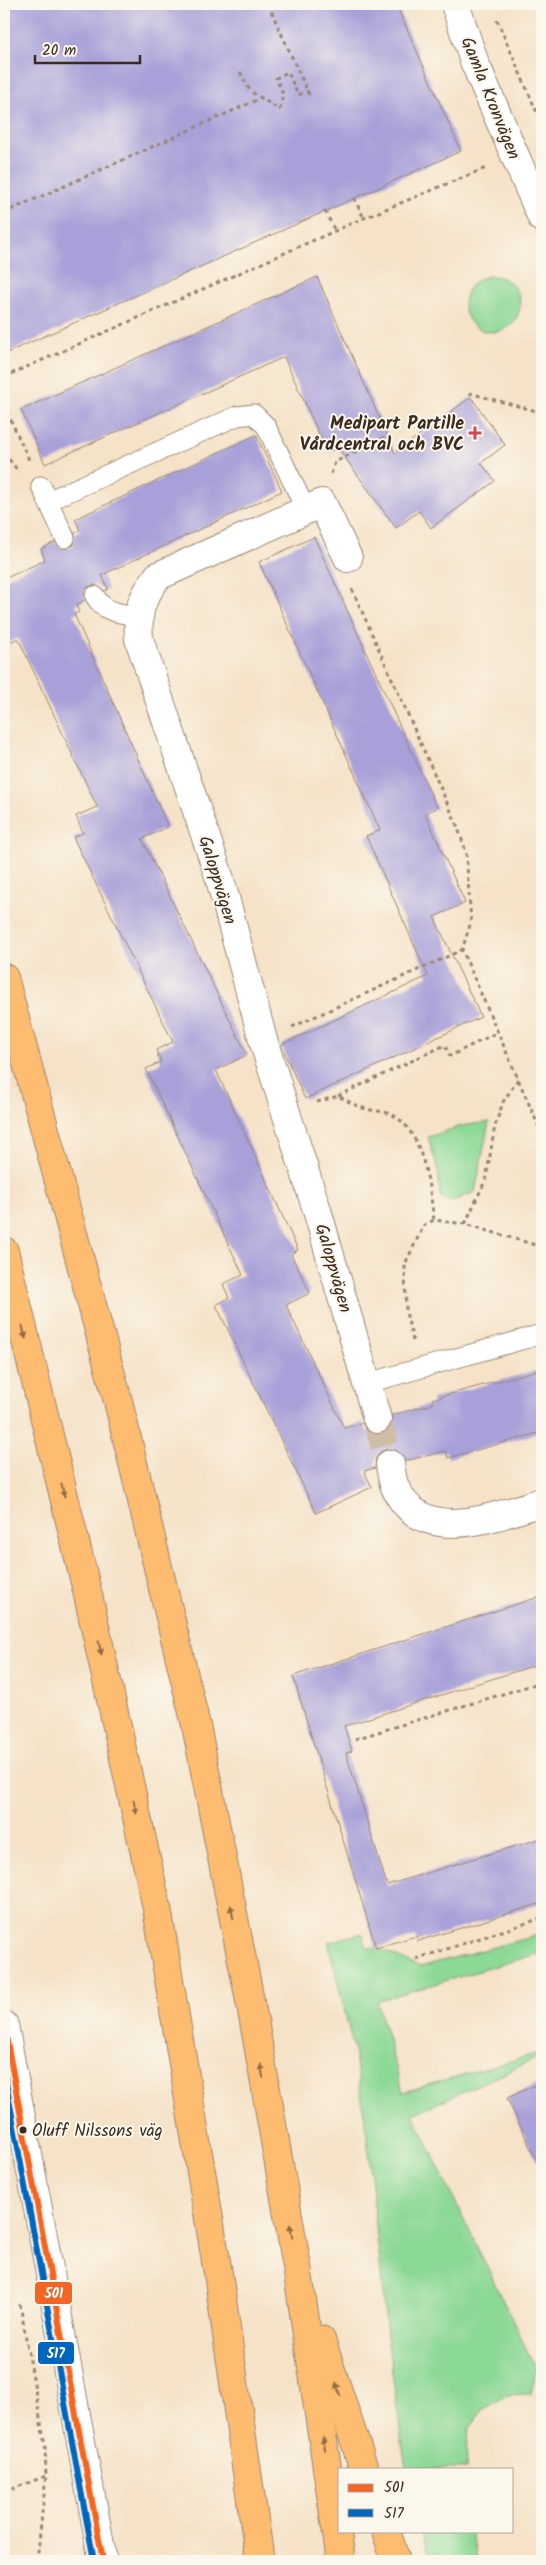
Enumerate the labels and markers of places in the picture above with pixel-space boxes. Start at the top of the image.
place label: Medipart Partille Vårdcentral och BVC [300,410,464,460]
marker: Medipart Partille Vårdcentral och BVC [468,426,482,440]
place label: Oluff Nilssons väg [32,2118,163,2145]
marker: Oluff Nilssons väg [18,2125,28,2135]

